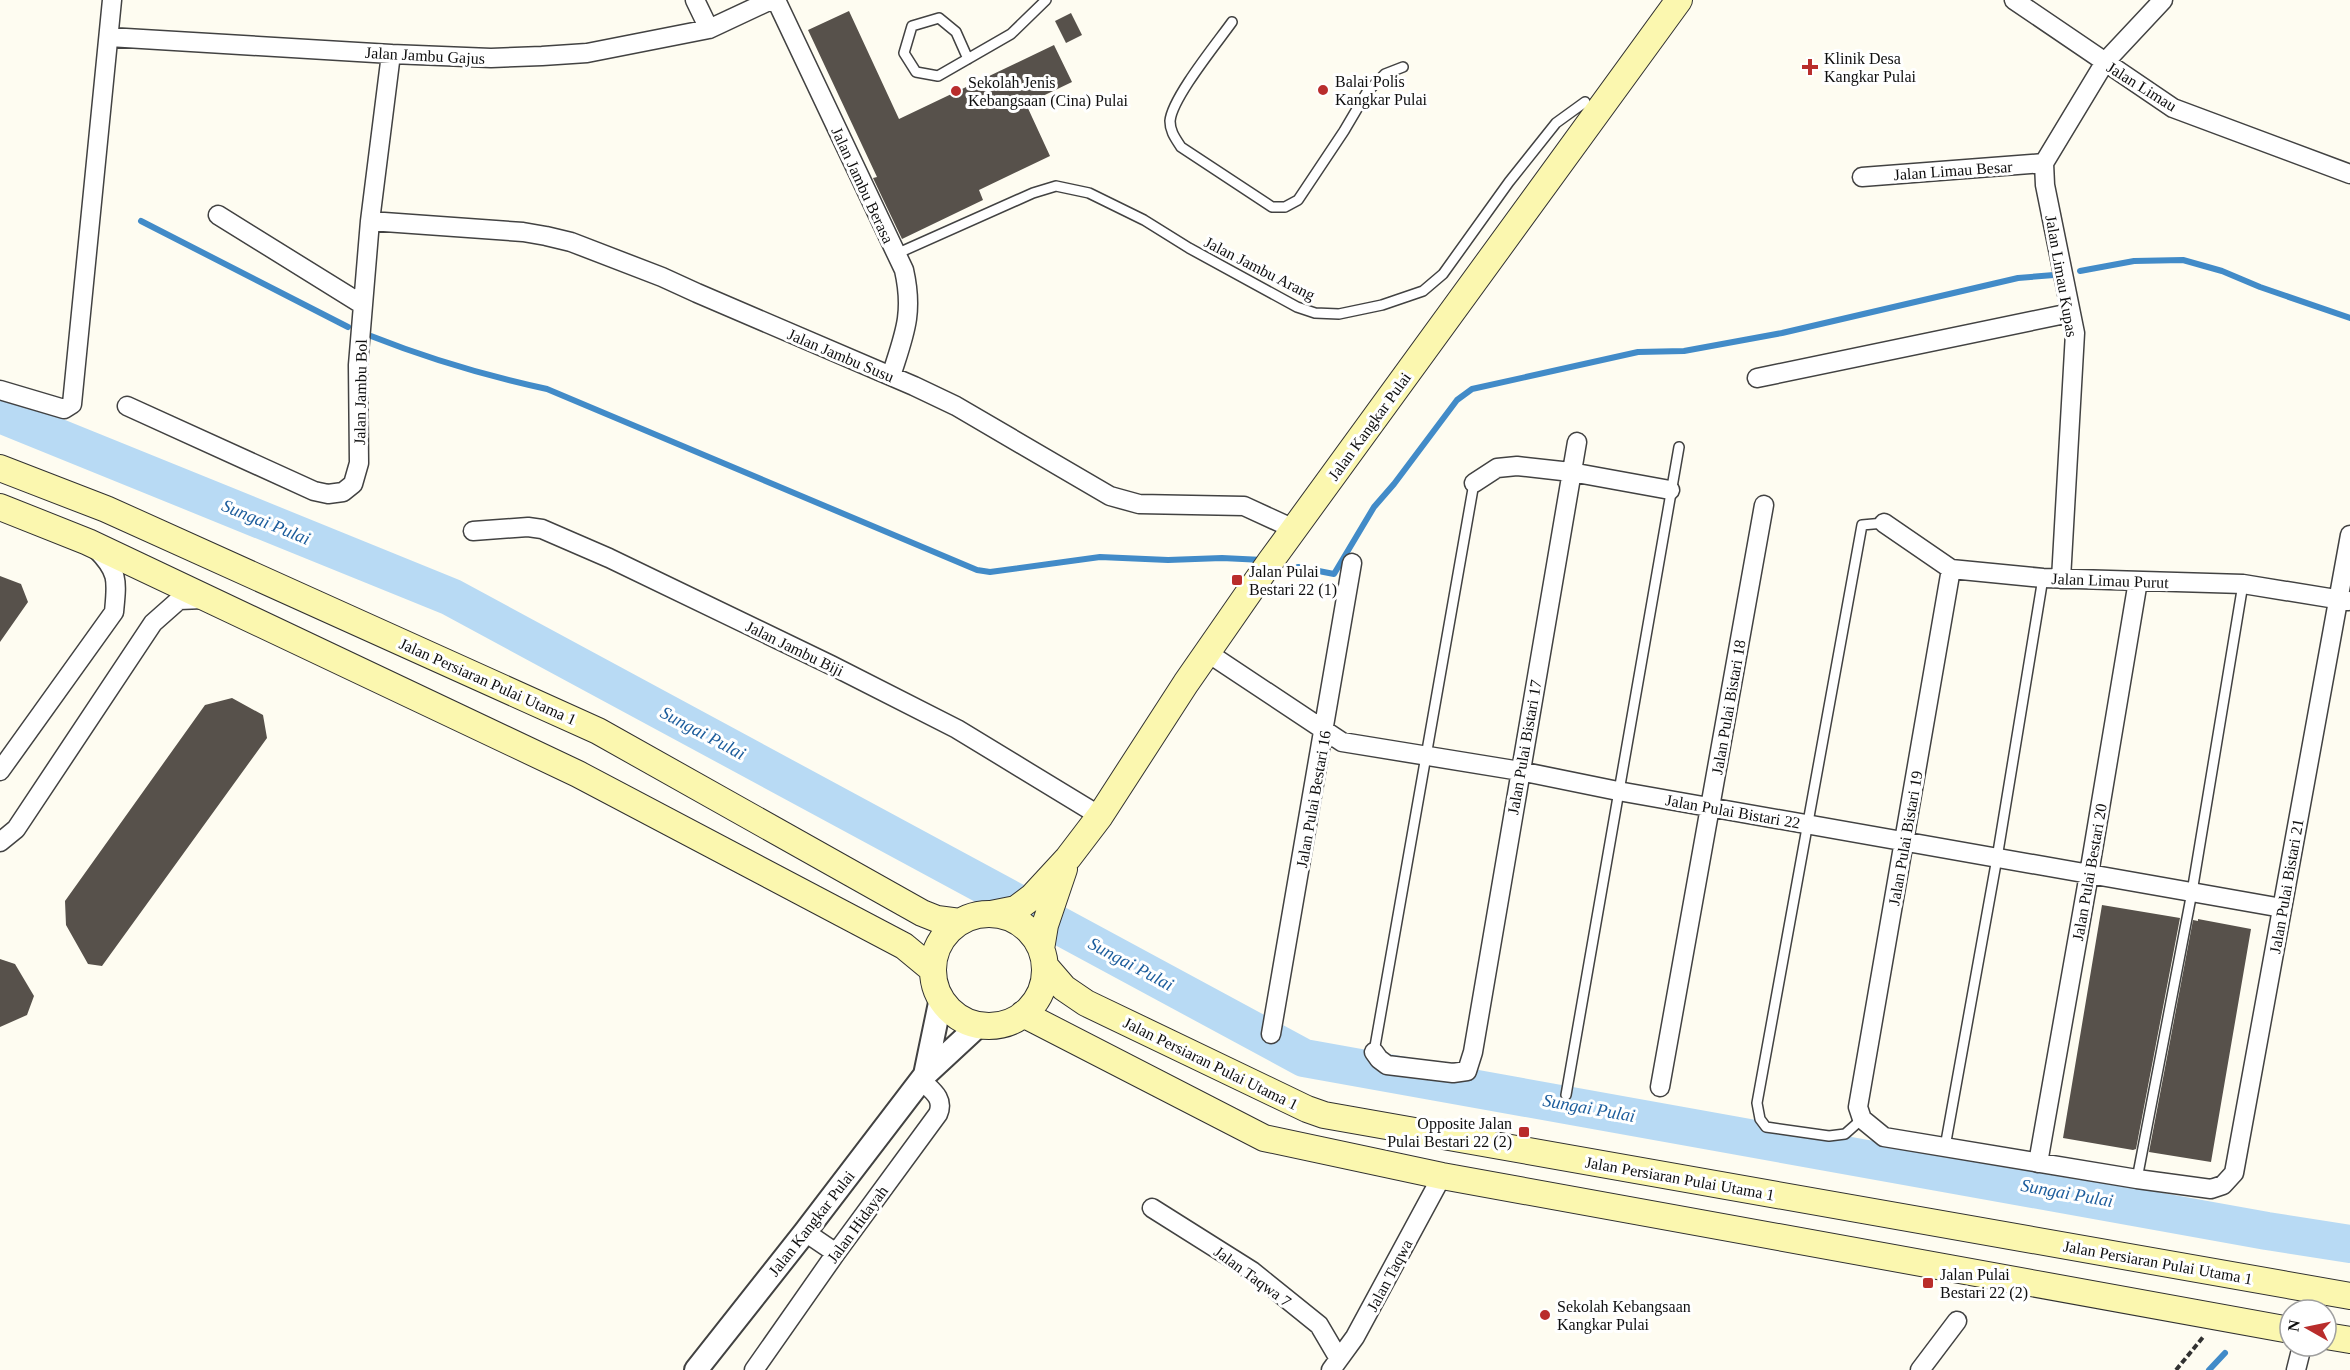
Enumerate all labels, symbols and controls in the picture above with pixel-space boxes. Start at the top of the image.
street label: Jalan Jambu Gajus [365,44,485,68]
place label: Klinik Desa Kangkar Pulai [1824,50,1917,86]
marker: Klinik Desa Kangkar Pulai [1801,58,1819,76]
street label: Jalan Limau [2104,58,2180,114]
place label: Balai Polis Kangkar Pulai [1335,73,1428,109]
place label: Sekolah Jenis Kebangsaan (Cina) Pulai [968,74,1129,110]
marker: Balai Polis Kangkar Pulai [1316,83,1330,97]
marker: Sekolah Jenis Kebangsaan (Cina) Pulai [949,84,963,98]
street label: Jalan Jambu Berasa [828,124,897,246]
street label: Jalan Limau Besar [1893,158,2014,183]
street label: Jalan Limau Kupas [2041,214,2081,339]
street label: Jalan Jambu Arang [1201,233,1318,305]
street label: Jalan Jambu Susu [785,325,896,386]
street label: Jalan Jambu Bol [351,338,370,445]
street label: Jalan Kangkar Pulai [1325,369,1415,484]
water label: Sungai Pulai [219,495,313,549]
place label: Jalan Pulai Bestari 22 (1) [1249,563,1337,599]
street label: Jalan Limau Purut [2051,570,2169,591]
marker: Jalan Pulai Bestari 22 (1) [1230,573,1244,587]
street label: Jalan Jambu Biji [743,617,847,681]
street label: Jalan Persiaran Pulai Utama 1 [397,635,579,728]
street label: Jalan Pulai Bistari 18 [1708,638,1749,776]
street label: Jalan Pulai Bistari 17 [1504,678,1545,816]
water label: Sungai Pulai [657,702,749,764]
street label: Jalan Pulai Bestari 16 [1293,729,1334,869]
street label: Jalan Pulai Bistari 19 [1885,769,1926,907]
street label: Jalan Pulai Bistari 22 [1664,791,1802,832]
street label: Jalan Pulai Bestari 20 [2069,802,2110,942]
street label: Jalan Pulai Bistari 21 [2266,817,2307,955]
water label: Sungai Pulai [1085,933,1177,995]
street label: Jalan Persiaran Pulai Utama 1 [1121,1014,1301,1113]
water label: Sungai Pulai [1541,1090,1637,1126]
place label: Opposite Jalan Pulai Bestari 22 (2) [1387,1115,1512,1151]
marker: Opposite Jalan Pulai Bestari 22 (2) [1517,1125,1531,1139]
street label: Jalan Persiaran Pulai Utama 1 [1584,1153,1776,1204]
street label: Jalan Kangkar Pulai [765,1167,859,1280]
water label: Sungai Pulai [2019,1175,2115,1211]
street label: Jalan Hidayah [824,1182,892,1267]
street label: Jalan Taqwa [1363,1236,1416,1315]
street label: Jalan Persiaran Pulai Utama 1 [2062,1237,2254,1288]
street label: Jalan Taqwa 7 [1210,1243,1295,1311]
place label: Jalan Pulai Bestari 22 (2) [1940,1266,2028,1302]
marker: Jalan Pulai Bestari 22 (2) [1921,1276,1935,1290]
place label: Sekolah Kebangsaan Kangkar Pulai [1557,1298,1691,1334]
north arrow [2278,1298,2338,1358]
marker: Sekolah Kebangsaan Kangkar Pulai [1538,1308,1552,1322]
text: N [2284,1318,2303,1333]

